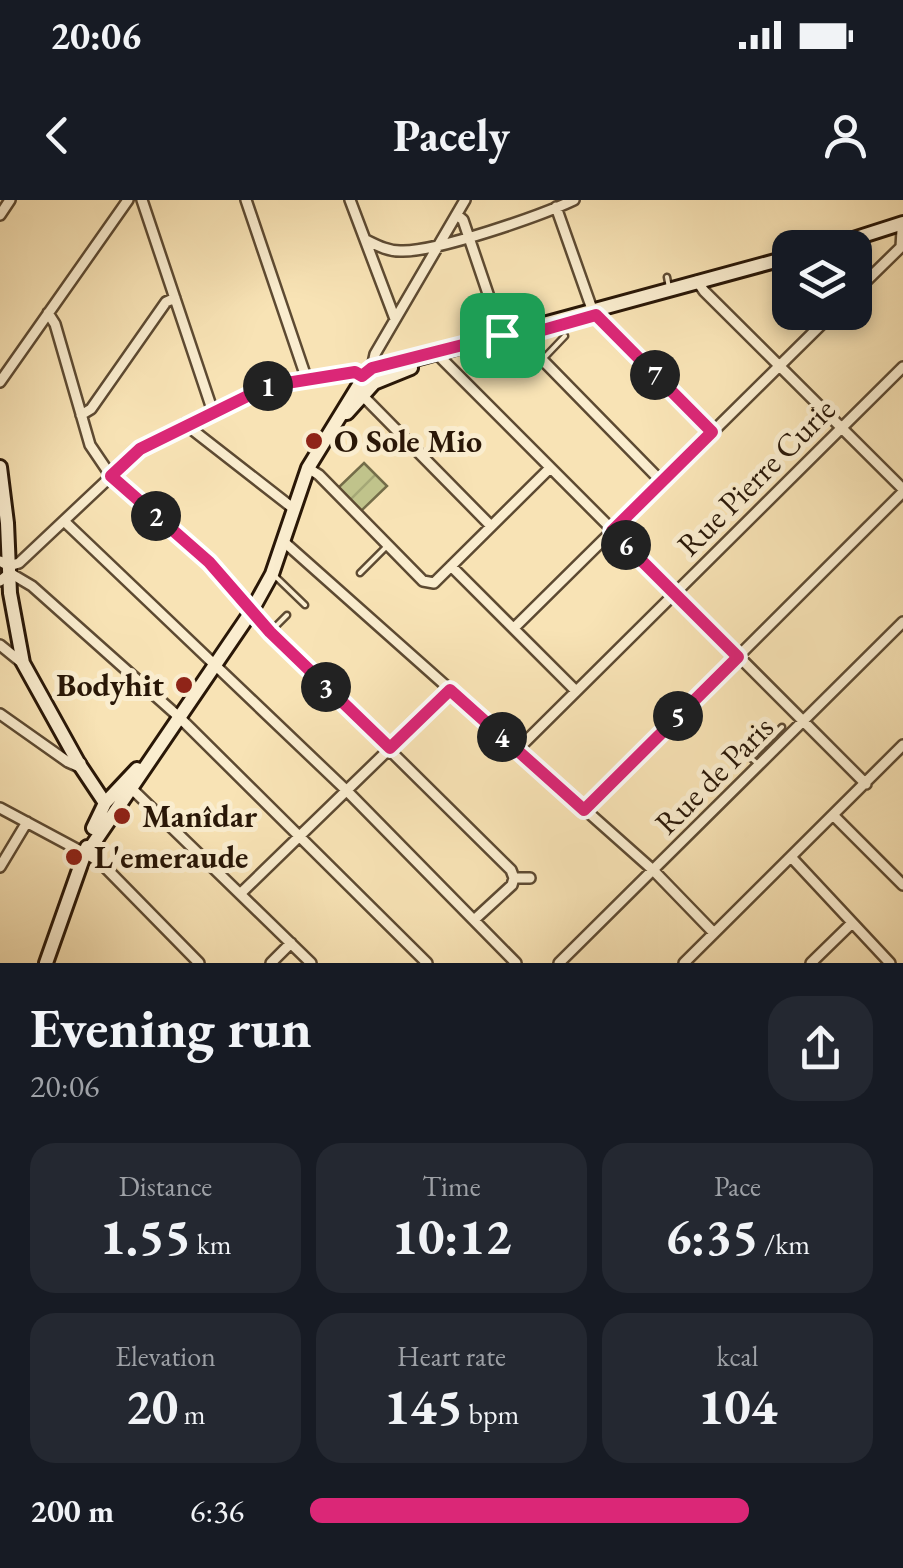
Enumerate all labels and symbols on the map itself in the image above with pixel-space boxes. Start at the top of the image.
pin [460,293,545,378]
pin: 7 [630,350,680,400]
pin: 1 [243,361,293,411]
street label: Rue Pierre Curie [668,389,844,565]
place label: O Sole Mio [334,420,482,462]
marker: O Sole Mio [303,430,325,452]
pin: 2 [131,491,181,541]
pin: 6 [601,520,651,570]
pin: 3 [301,662,351,712]
place label: Bodyhit [56,664,164,706]
marker: Bodyhit [173,674,195,696]
pin: 5 [653,691,703,741]
street label: Rue de Paris [646,707,782,843]
pin: 4 [477,712,527,762]
place label: Manîdar [142,795,258,837]
marker: Manîdar [111,805,133,827]
place label: L'emeraude [94,836,248,878]
marker: L'emeraude [63,846,85,868]

